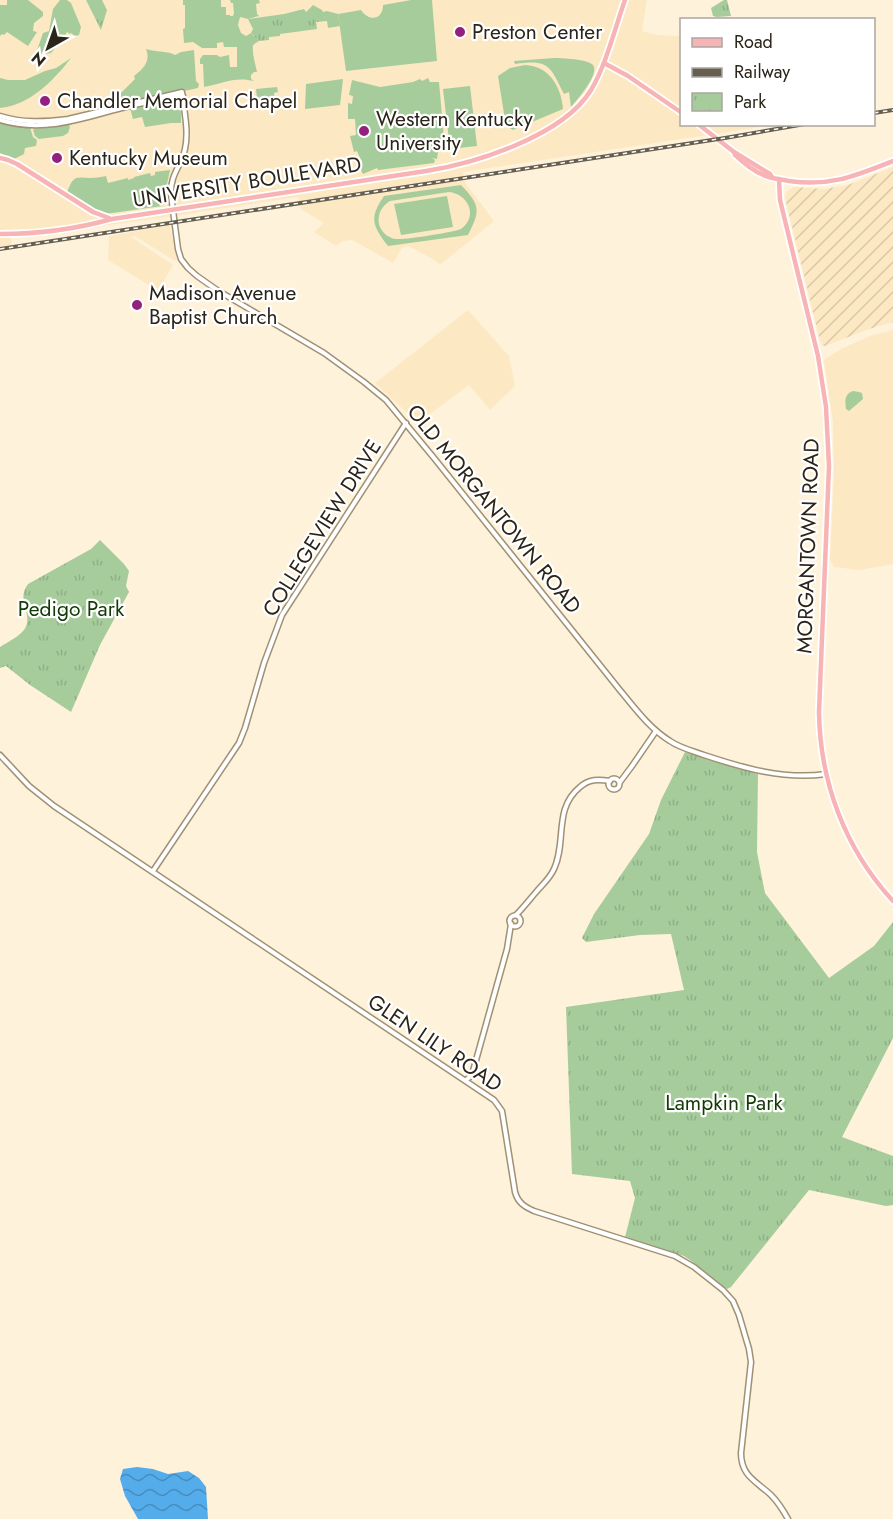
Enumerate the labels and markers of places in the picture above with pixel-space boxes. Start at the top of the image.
place label: Preston Center [472,17,603,47]
marker: Preston Center [453,25,467,39]
place label: Chandler Memorial Chapel [57,86,297,116]
marker: Chandler Memorial Chapel [38,94,52,108]
place label: Western Kentucky University [376,104,534,158]
marker: Western Kentucky University [357,124,371,138]
place label: Kentucky Museum [69,143,228,173]
marker: Kentucky Museum [50,151,64,165]
place label: Madison Avenue Baptist Church [149,278,296,332]
marker: Madison Avenue Baptist Church [130,298,144,312]

